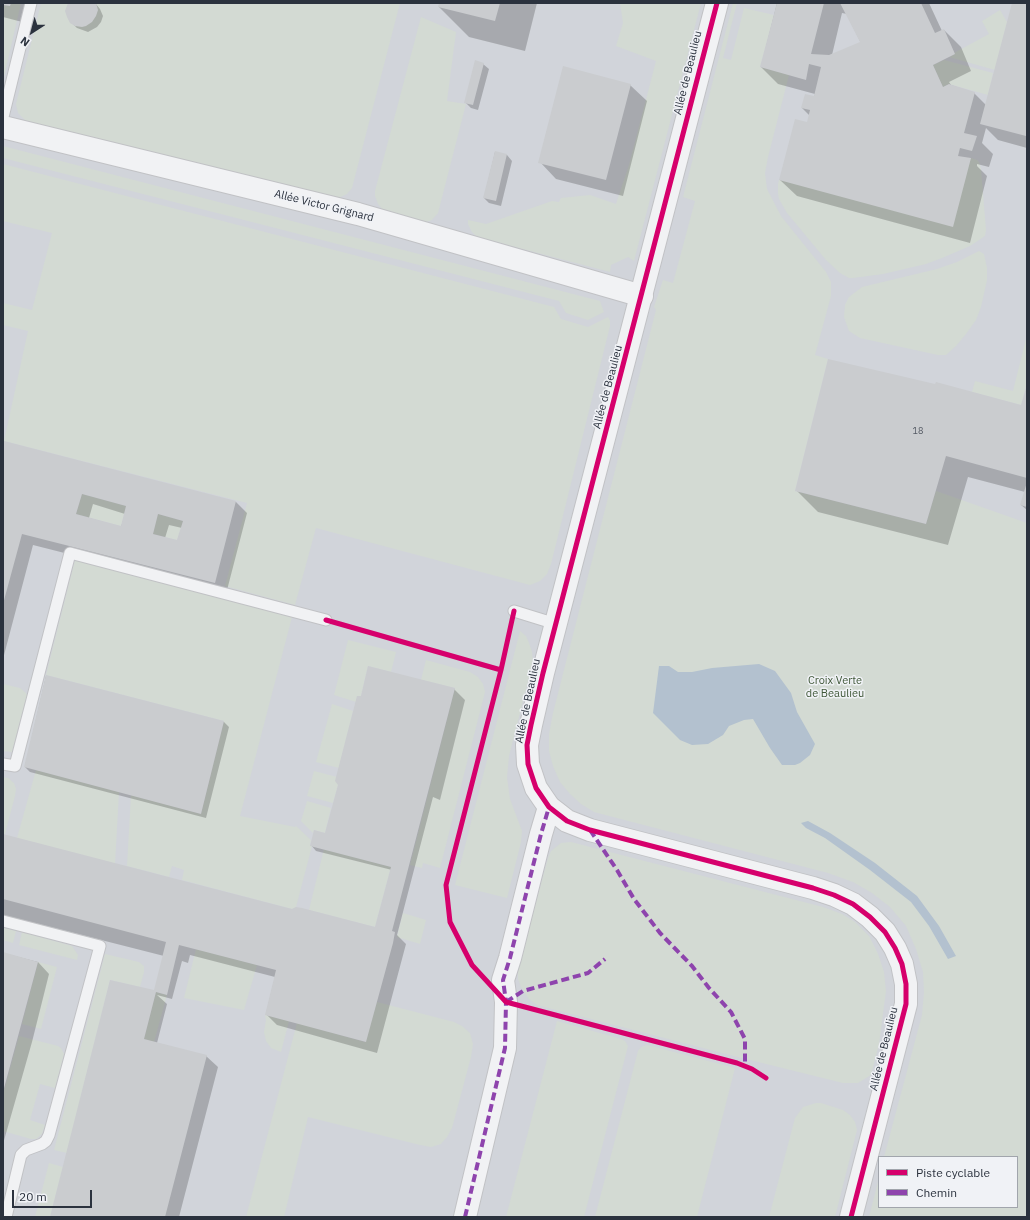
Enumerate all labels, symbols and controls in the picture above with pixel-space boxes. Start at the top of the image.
north arrow [12,12,52,52]
street label: Allée de Beaulieu [671,30,705,116]
text: N [18,34,32,50]
street label: Allée Victor Grignard [273,187,375,225]
street label: Allée de Beaulieu [590,344,626,430]
house number: 18 [913,426,923,436]
street label: Allée de Beaulieu [513,658,543,744]
park label: Croix Verte de Beaulieu [806,674,864,700]
street label: Allée de Beaulieu [867,1006,901,1092]
legend [878,1156,1018,1208]
text: Piste cyclable [916,1165,990,1180]
scale bar [14,1182,94,1208]
text: Chemin [916,1185,957,1200]
text: 20 m [19,1189,47,1204]

